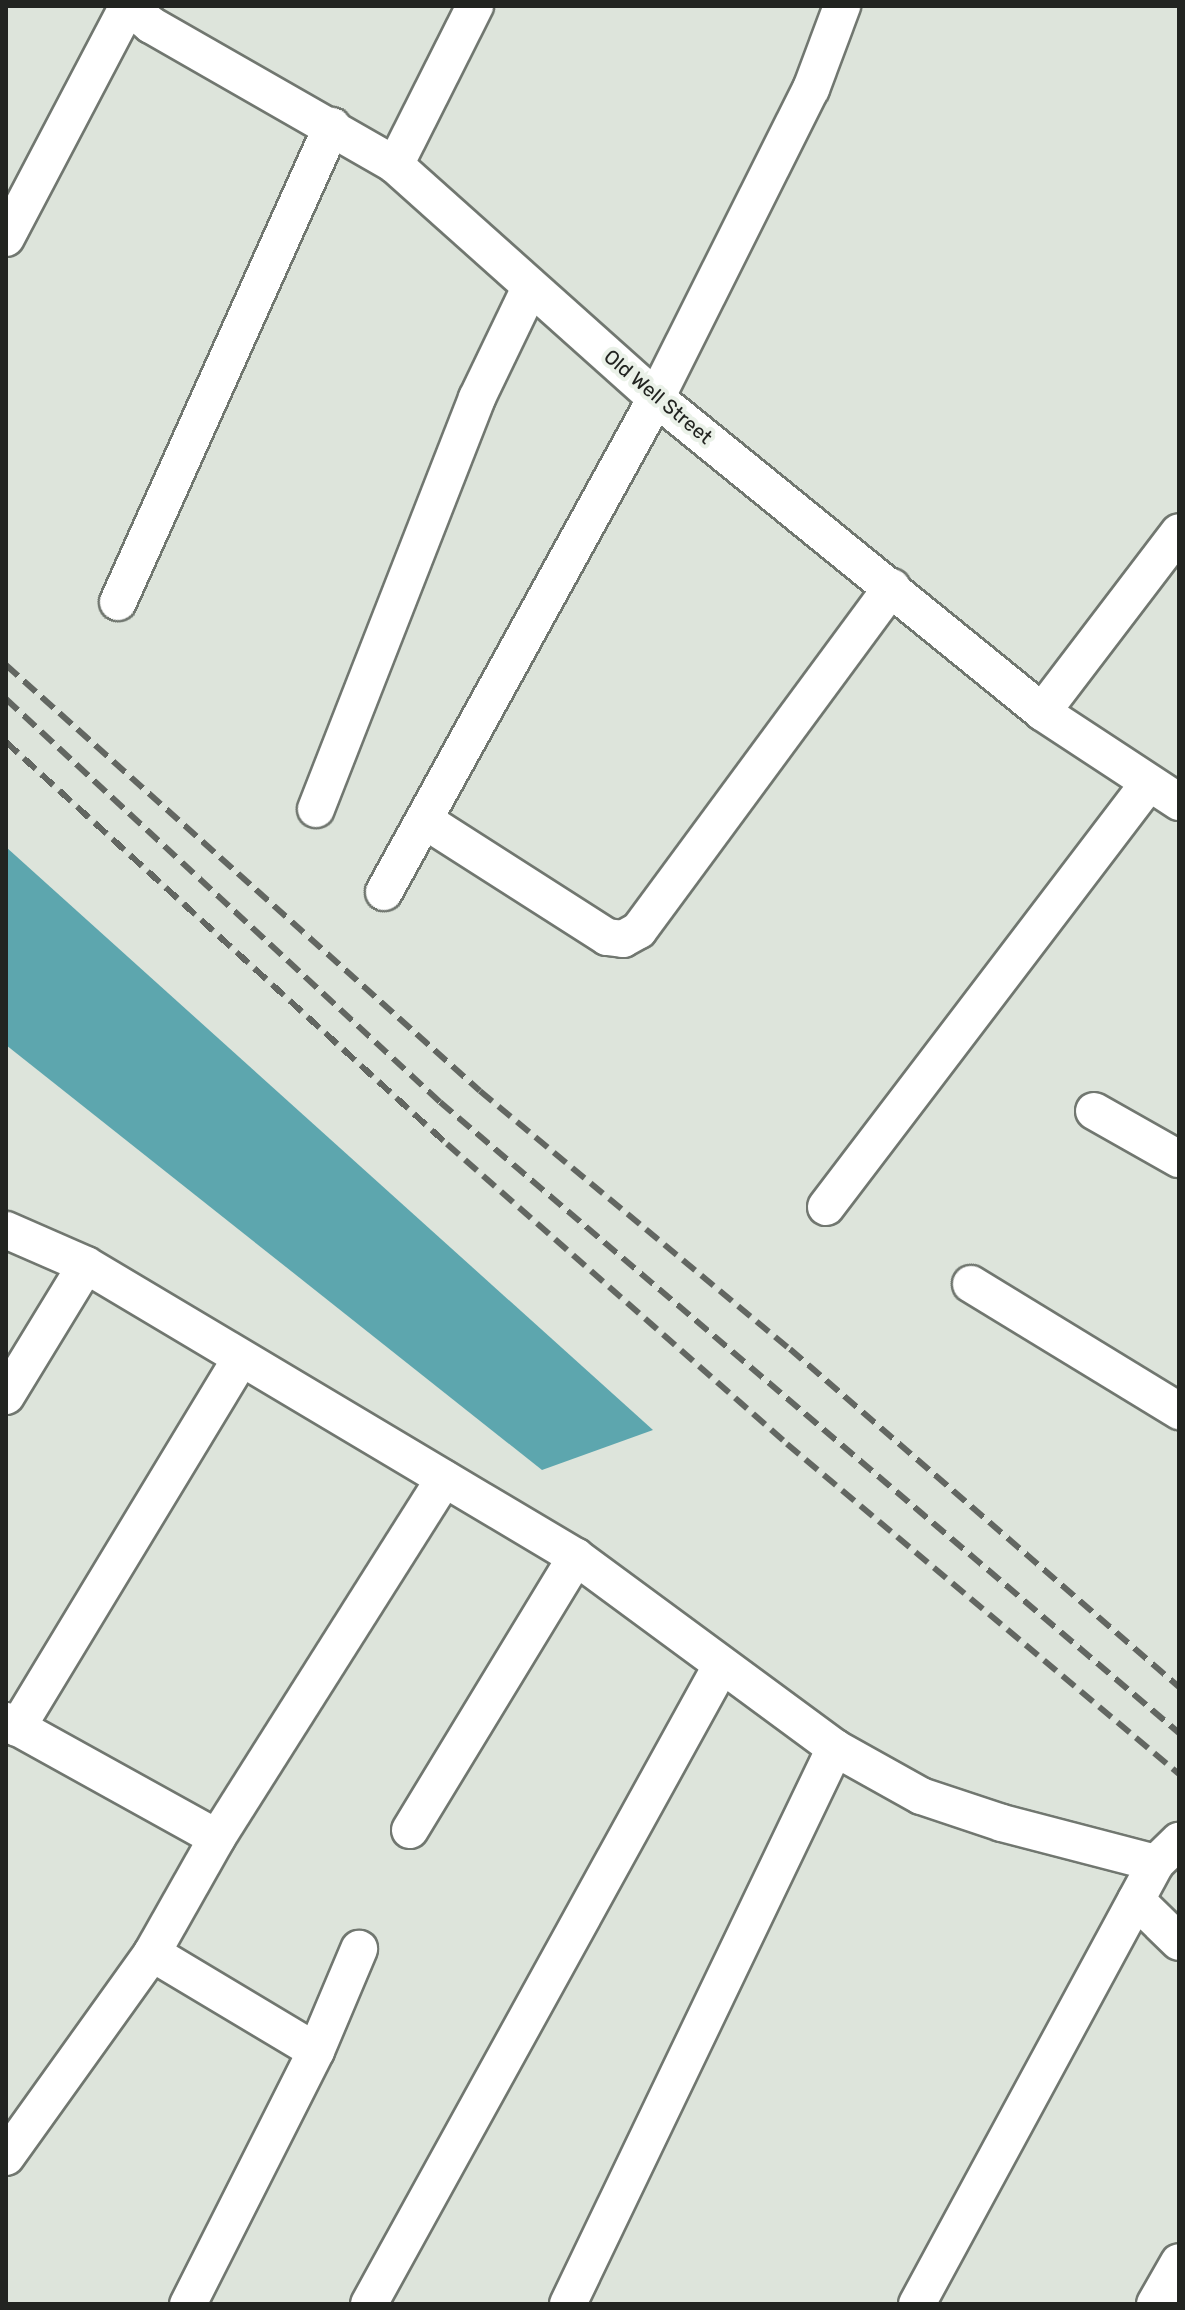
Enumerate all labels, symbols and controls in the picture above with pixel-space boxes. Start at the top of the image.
street label: Old Well Street [599,345,717,449]

